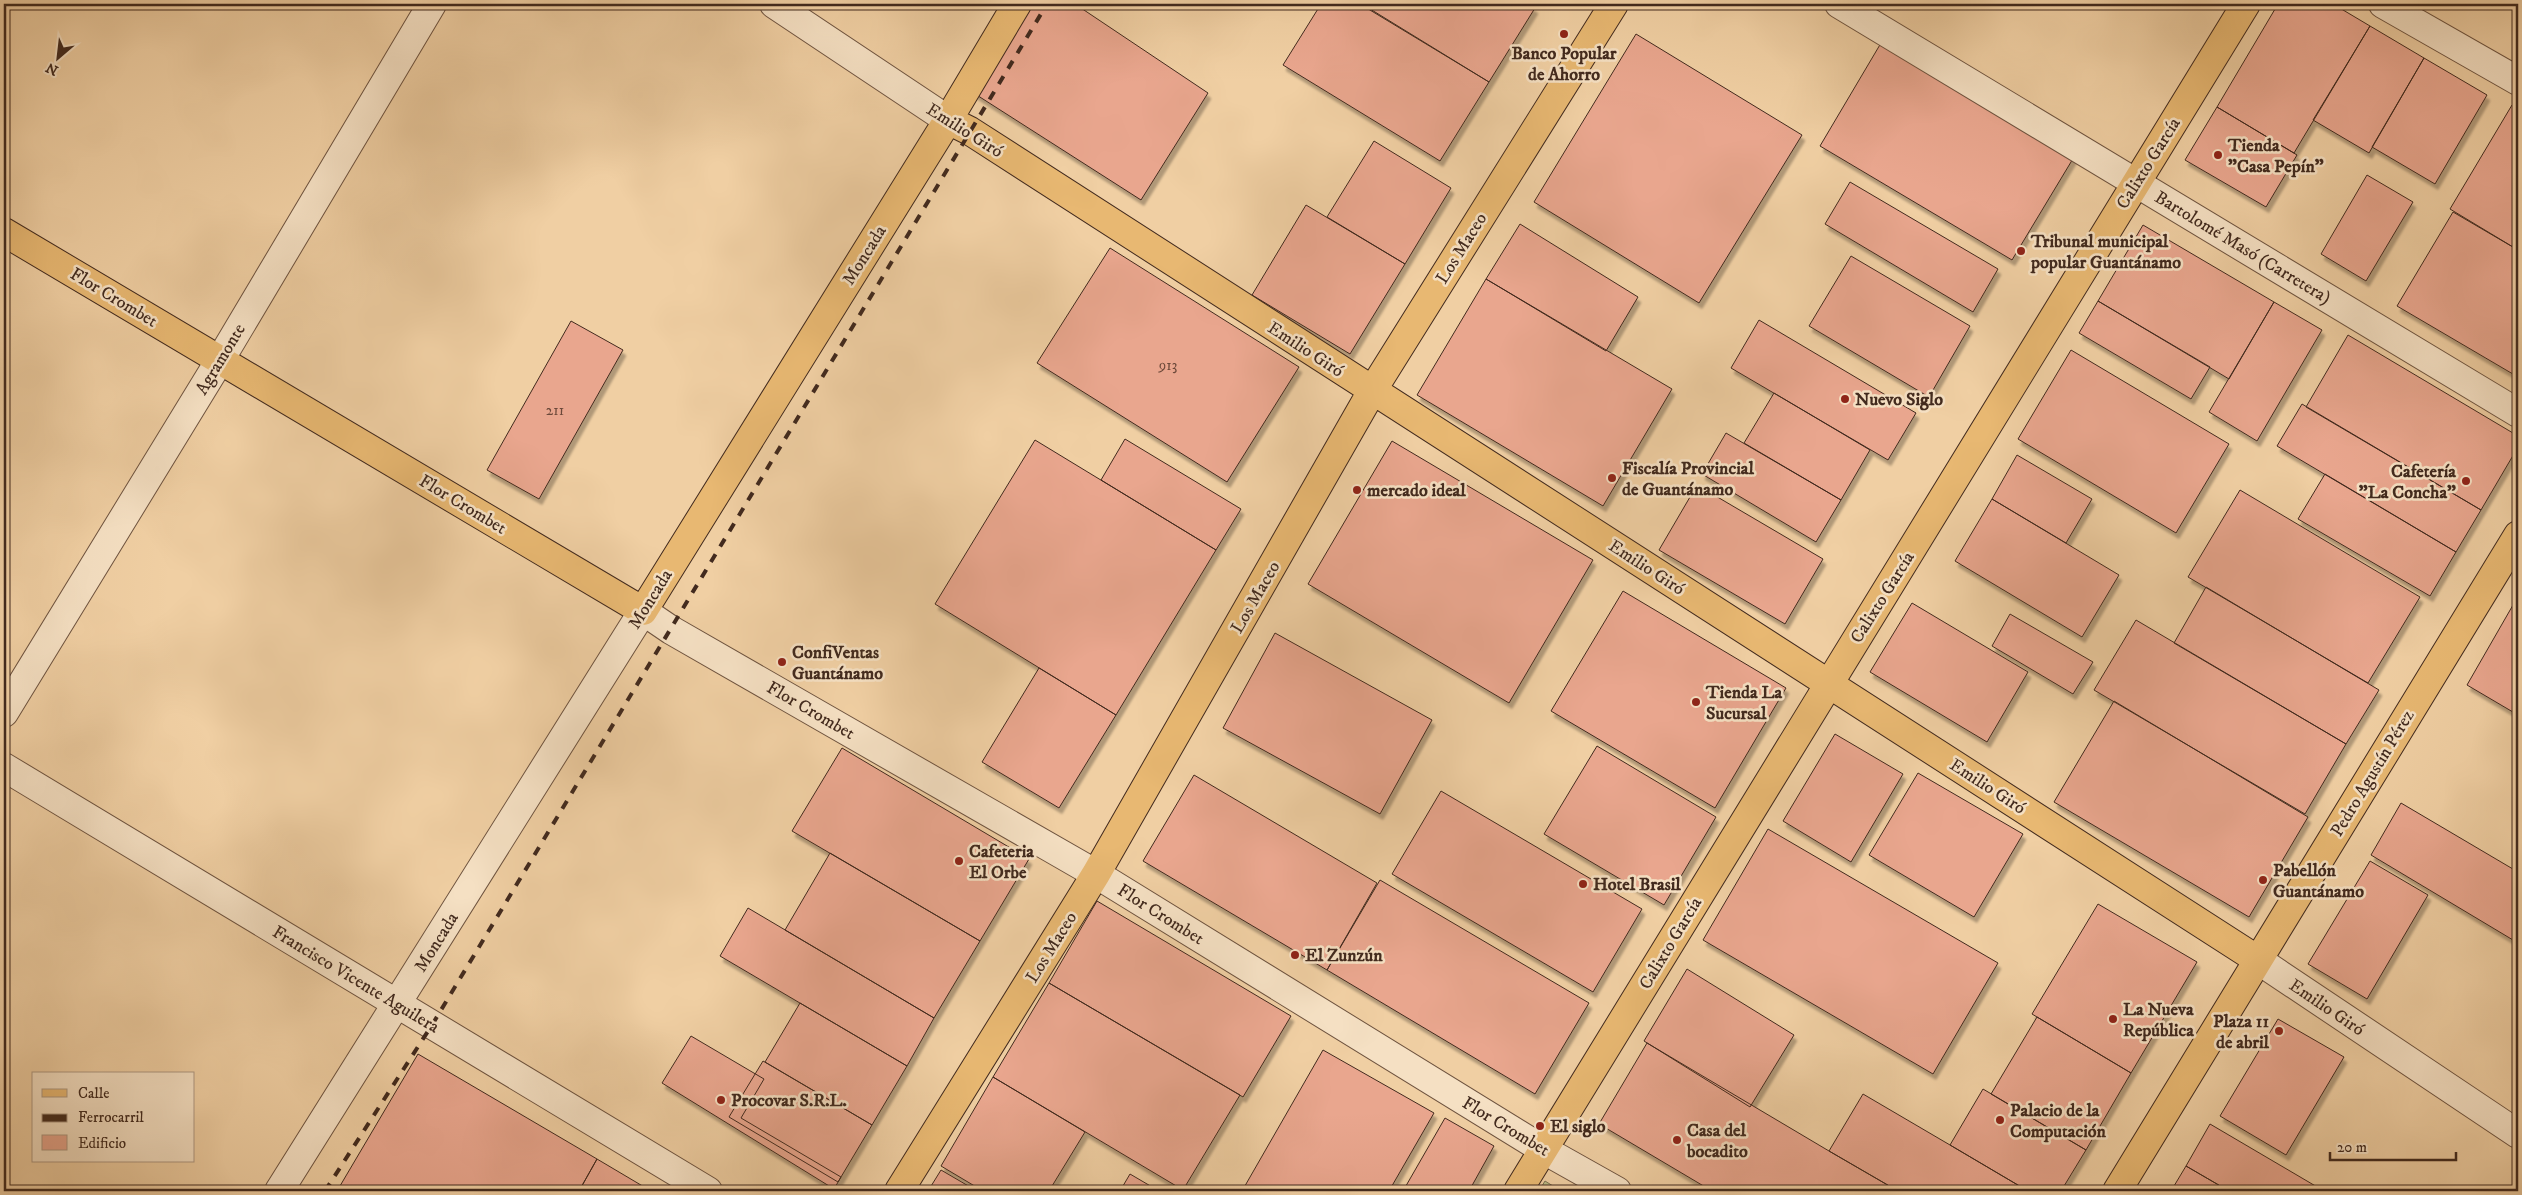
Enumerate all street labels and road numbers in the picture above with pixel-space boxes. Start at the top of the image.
street label: Emilio Giró [922,99,1007,163]
street label: Calixto García [2112,113,2186,213]
street label: Bartolomé Masó (Carretera) [2150,186,2335,309]
street label: Los Maceo [1431,209,1492,288]
street label: Moncada [838,221,892,289]
street label: Flor Crombet [66,263,161,333]
street label: Emilio Giró [1263,317,1348,383]
street label: Agramonte [191,320,251,399]
street label: Flor Crombet [415,470,510,540]
street label: Emilio Giró [1604,535,1689,601]
street label: Calixto García [1846,547,1920,647]
street label: Los Maceo [1226,557,1285,637]
street label: Moncada [624,565,678,633]
street label: Flor Crombet [763,677,859,745]
street label: Pedro Agustín Pérez [2326,706,2420,841]
street label: Emilio Giró [1945,754,2030,820]
street label: Flor Crombet [1113,880,1208,950]
street label: Calixto García [1635,893,1707,994]
street label: Moncada [410,908,464,976]
street label: Los Maceo [1021,908,1082,987]
street label: Francisco Vicente Aguilera [268,921,443,1039]
street label: Emilio Giró [2285,975,2369,1041]
street label: Flor Crombet [1458,1092,1553,1162]

